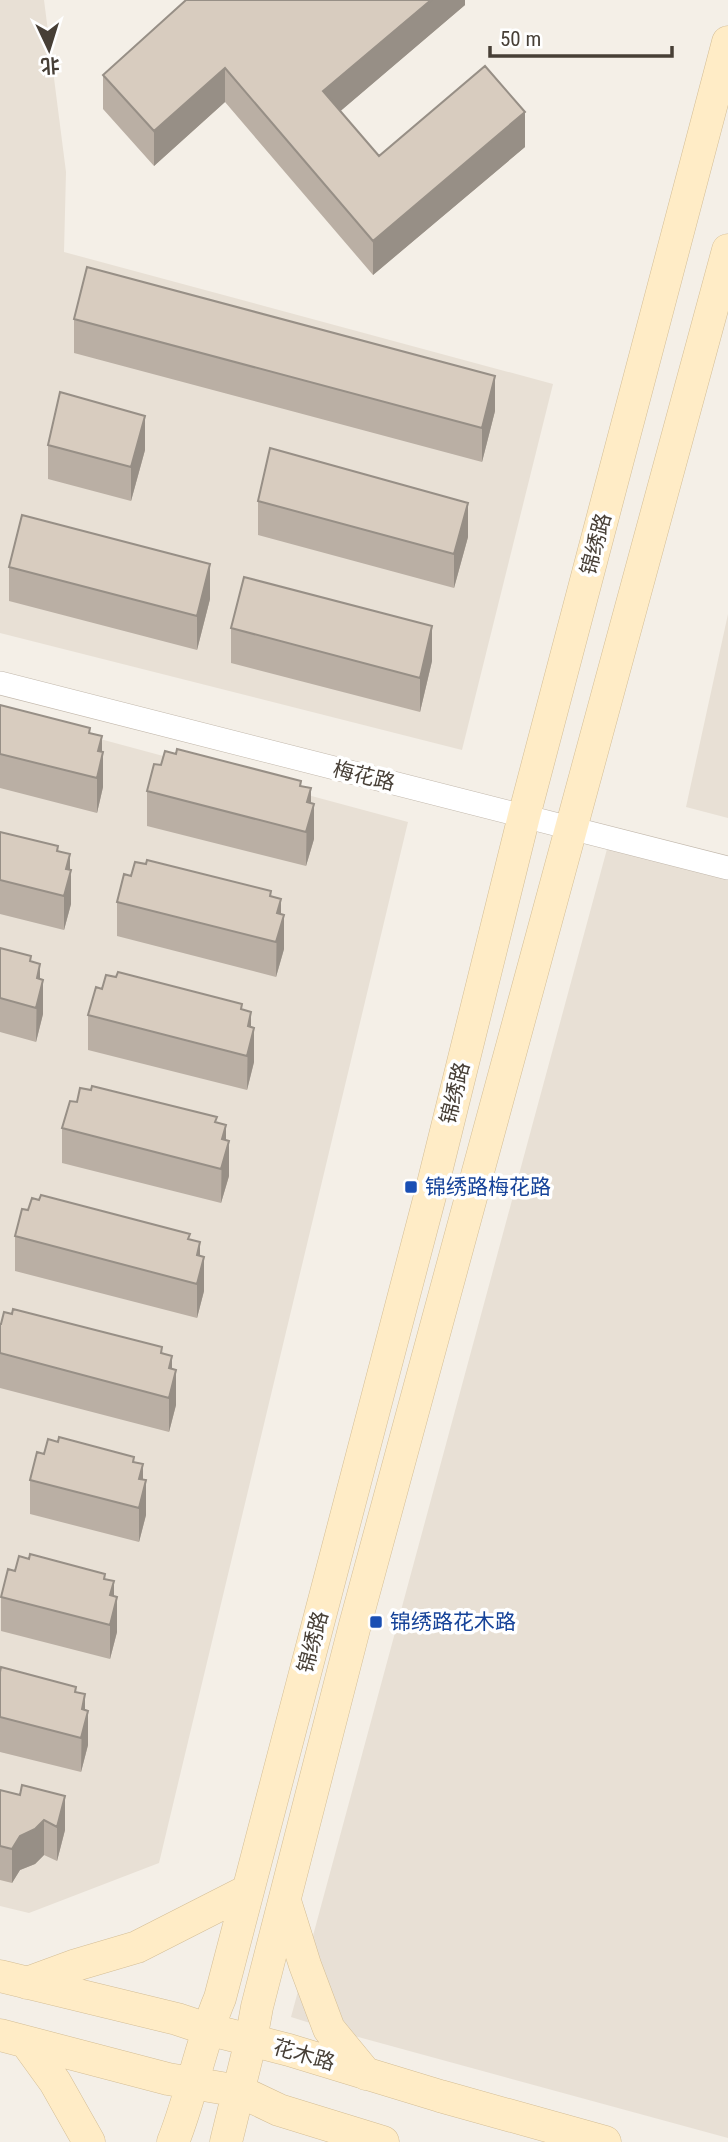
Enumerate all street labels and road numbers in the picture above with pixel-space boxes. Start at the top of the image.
street label: 锦绣路 [576,510,616,578]
street label: 梅花路 [331,757,397,795]
street label: 锦绣路 [436,1060,474,1126]
street label: 锦绣路 [293,1608,333,1676]
street label: 花木路 [270,2035,338,2075]

